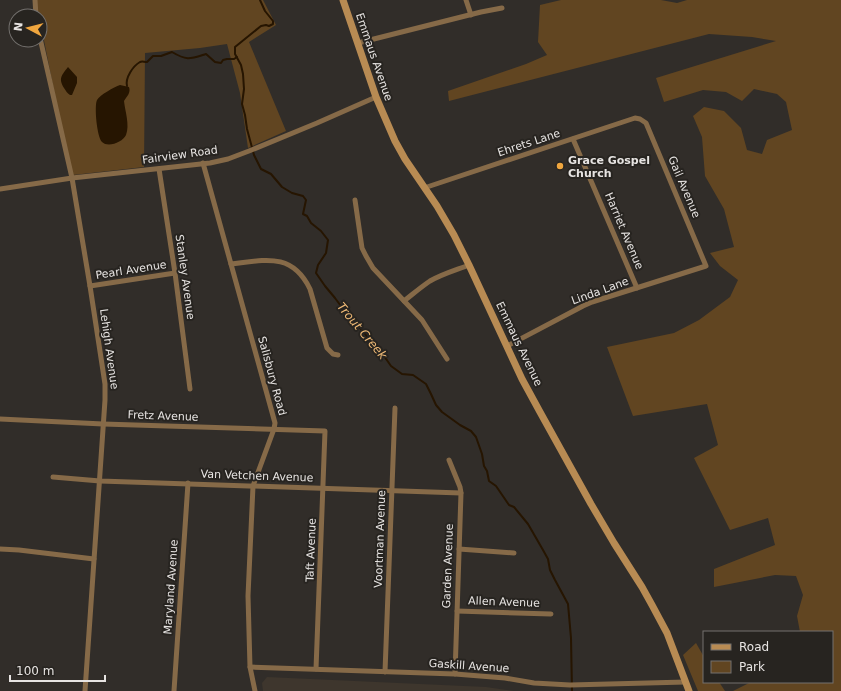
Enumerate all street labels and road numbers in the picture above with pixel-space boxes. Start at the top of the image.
street label: Emmaus Avenue [353,11,395,103]
street label: Ehrets Lane [496,127,562,159]
street label: Fairview Road [141,143,219,167]
street label: Gail Avenue [665,154,703,220]
street label: Harriet Avenue [602,191,646,272]
street label: Stanley Avenue [173,234,197,321]
street label: Pearl Avenue [95,258,168,282]
street label: Linda Lane [570,275,631,307]
street label: Emmaus Avenue [493,300,545,388]
street label: Lehigh Avenue [97,308,121,390]
street label: Salisbury Road [255,335,289,417]
street label: Fretz Avenue [127,408,199,424]
street label: Van Vetchen Avenue [200,468,314,484]
street label: Voortman Avenue [372,490,388,588]
street label: Taft Avenue [303,518,319,583]
street label: Garden Avenue [440,523,456,609]
street label: Maryland Avenue [161,539,181,635]
street label: Allen Avenue [468,594,540,610]
street label: Gaskill Avenue [428,657,510,675]

